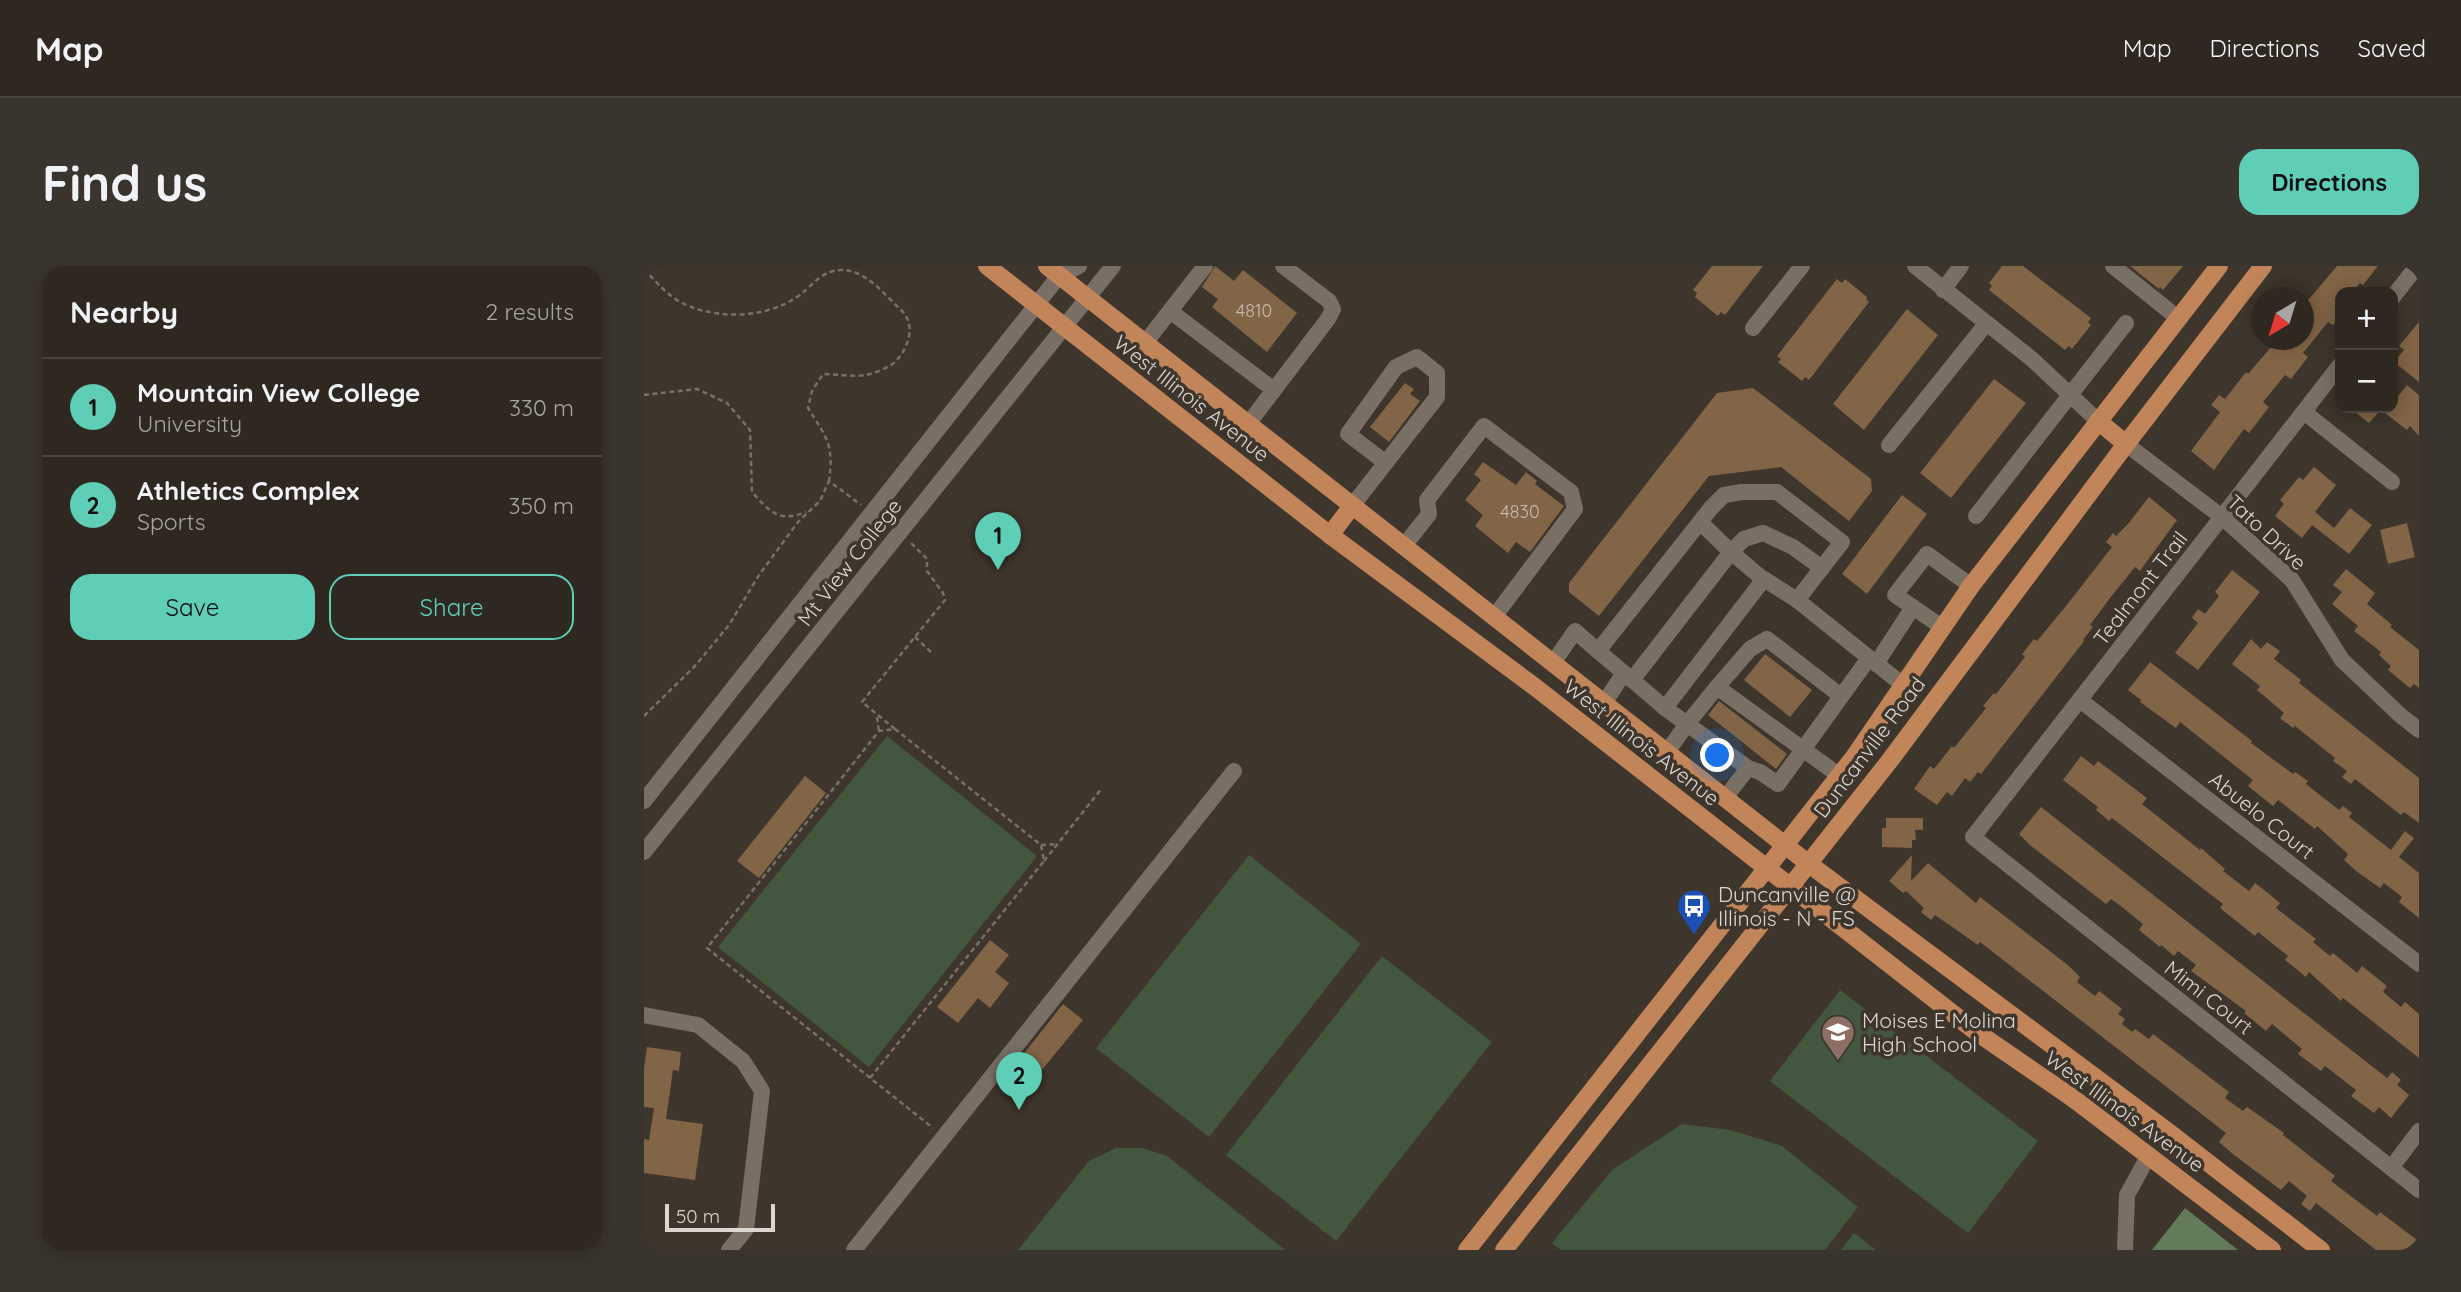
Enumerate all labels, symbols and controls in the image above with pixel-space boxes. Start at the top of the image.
text: Map [35,28,103,69]
text: Map [2123,33,2172,63]
text: Directions [2210,33,2320,63]
text: Saved [2358,33,2426,63]
button: Directions [2239,149,2419,215]
text: Find us [42,152,207,213]
north arrow [2251,287,2314,350]
map controls [2335,287,2398,413]
button: + [2335,287,2398,350]
text: Nearby [70,293,178,331]
text: 2 results [485,297,574,326]
house number: 4810 [1236,299,1272,322]
street label: West Illinois Avenue [1109,329,1275,467]
button: − [2335,350,2398,413]
text: Mountain View College [137,376,420,409]
text: 1 [89,393,97,422]
text: 330 m [509,393,574,422]
text: University [137,409,242,438]
text: Athletics Complex [137,474,359,507]
street label: Tato Drive [2222,489,2312,575]
text: 2 [86,491,100,520]
text: 350 m [508,491,574,520]
street label: Mt View College [791,493,907,631]
house number: 4830 [1500,500,1540,523]
text: Sports [137,507,206,536]
pin: 1 [975,512,1021,570]
street label: Tealmont Trail [2087,526,2193,650]
button: Save [70,574,315,640]
button: Share [329,574,574,640]
street label: Duncanville Road [1808,671,1930,823]
street label: West Illinois Avenue [1559,673,1725,811]
your location [1700,738,1734,772]
street label: Abuelo Court [2204,766,2320,864]
place label: Duncanville @ Illinois - N - FS [1718,881,1856,931]
bus stop icon: Duncanville @ Illinois - N - FS [1675,887,1713,936]
street label: Mimi Court [2160,954,2258,1040]
place label: Moises E Molina High School [1862,1007,2016,1057]
school or university icon: Moises E Molina High School [1819,1013,1857,1062]
street label: West Illinois Avenue [2040,1044,2210,1178]
pin: 2 [996,1052,1042,1110]
scale bar [665,1201,775,1233]
text: 50 m [676,1204,720,1228]

